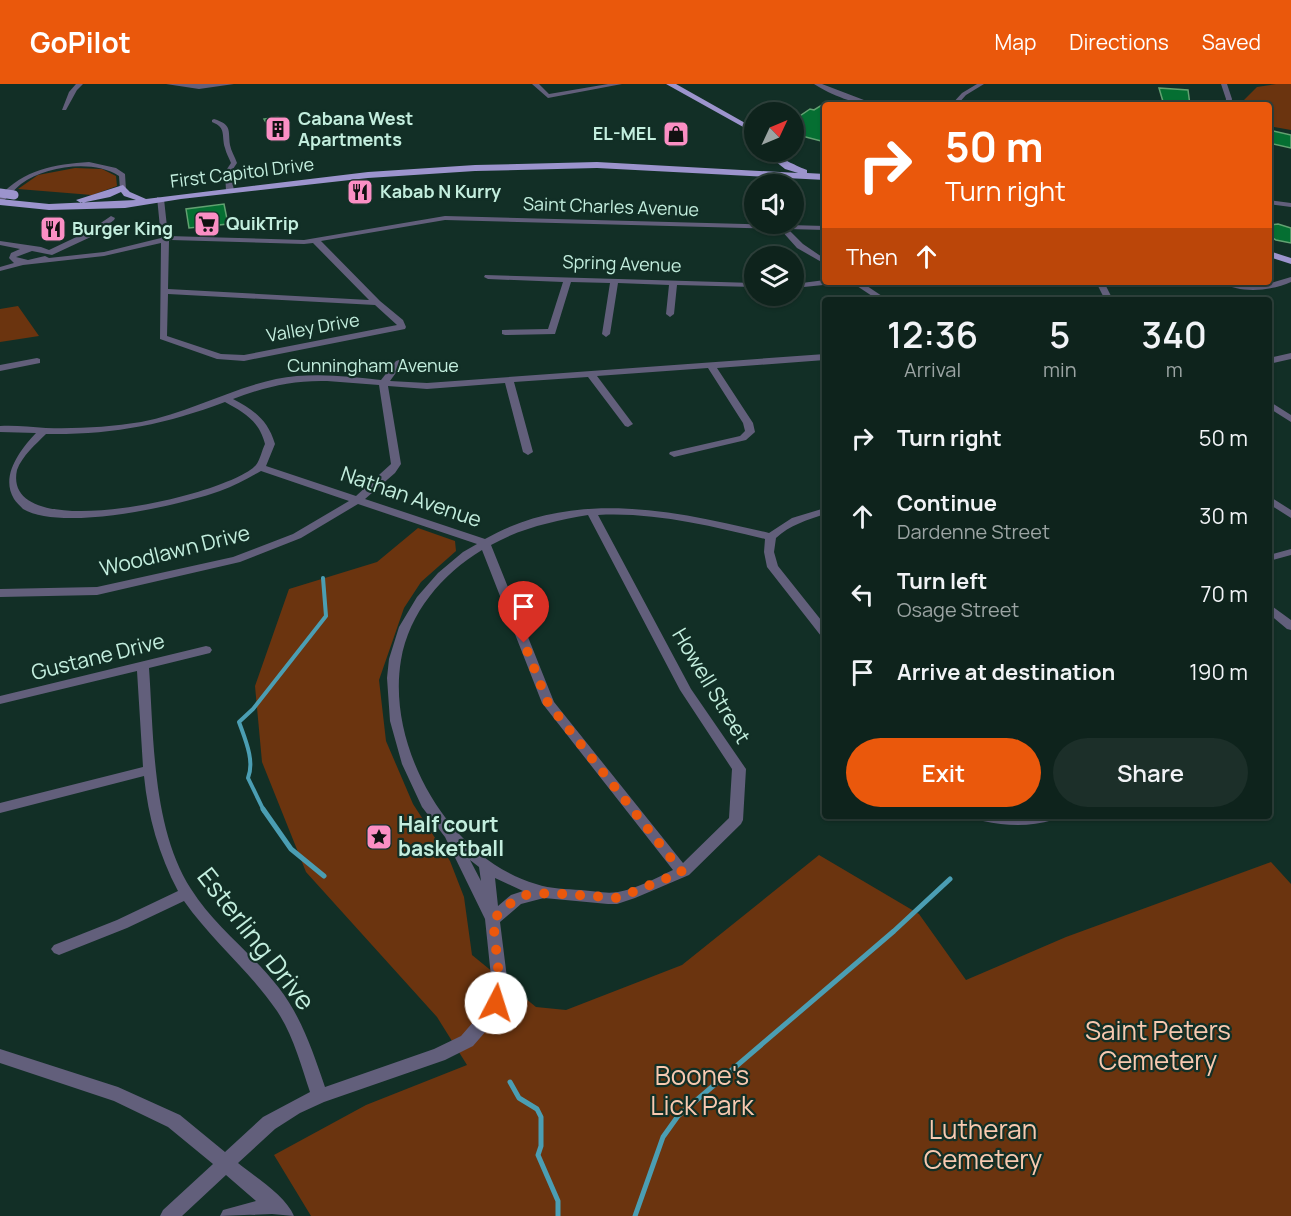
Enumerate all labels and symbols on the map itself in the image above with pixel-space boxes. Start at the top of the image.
north arrow [744,102,804,162]
place label: Cabana West Apartments [298,106,413,151]
building icon: Cabana West Apartments [263,114,293,144]
shop icon: EL-MEL [661,119,691,149]
place label: EL-MEL [593,121,656,145]
street label: First Capitol Drive [169,151,315,193]
restaurant icon: Kabab N Kurry [345,177,375,207]
place label: Kabab N Kurry [380,179,501,203]
street label: Saint Charles Avenue [523,191,700,221]
supermarket icon: QuikTrip [192,209,222,239]
place label: QuikTrip [226,211,299,235]
restaurant icon: Burger King [38,214,68,244]
place label: Burger King [72,216,173,240]
street label: Spring Avenue [562,249,682,277]
street label: Valley Drive [264,307,361,347]
street label: Cunningham Avenue [287,353,459,377]
street label: Nathan Avenue [337,459,485,533]
street label: Woodlawn Drive [97,518,253,582]
pin [498,581,549,643]
street label: Howell Street [666,623,757,748]
street label: Gustane Drive [28,626,167,686]
place label: Half court basketball [398,810,504,862]
place icon: Half court basketball [364,822,394,852]
street label: Esterling Drive [190,860,324,1017]
position arrow [464,971,528,1035]
park label: Saint Peters Cemetery [1085,1012,1231,1078]
park label: Boone's Lick Park [650,1057,755,1123]
park label: Lutheran Cemetery [924,1111,1043,1177]

